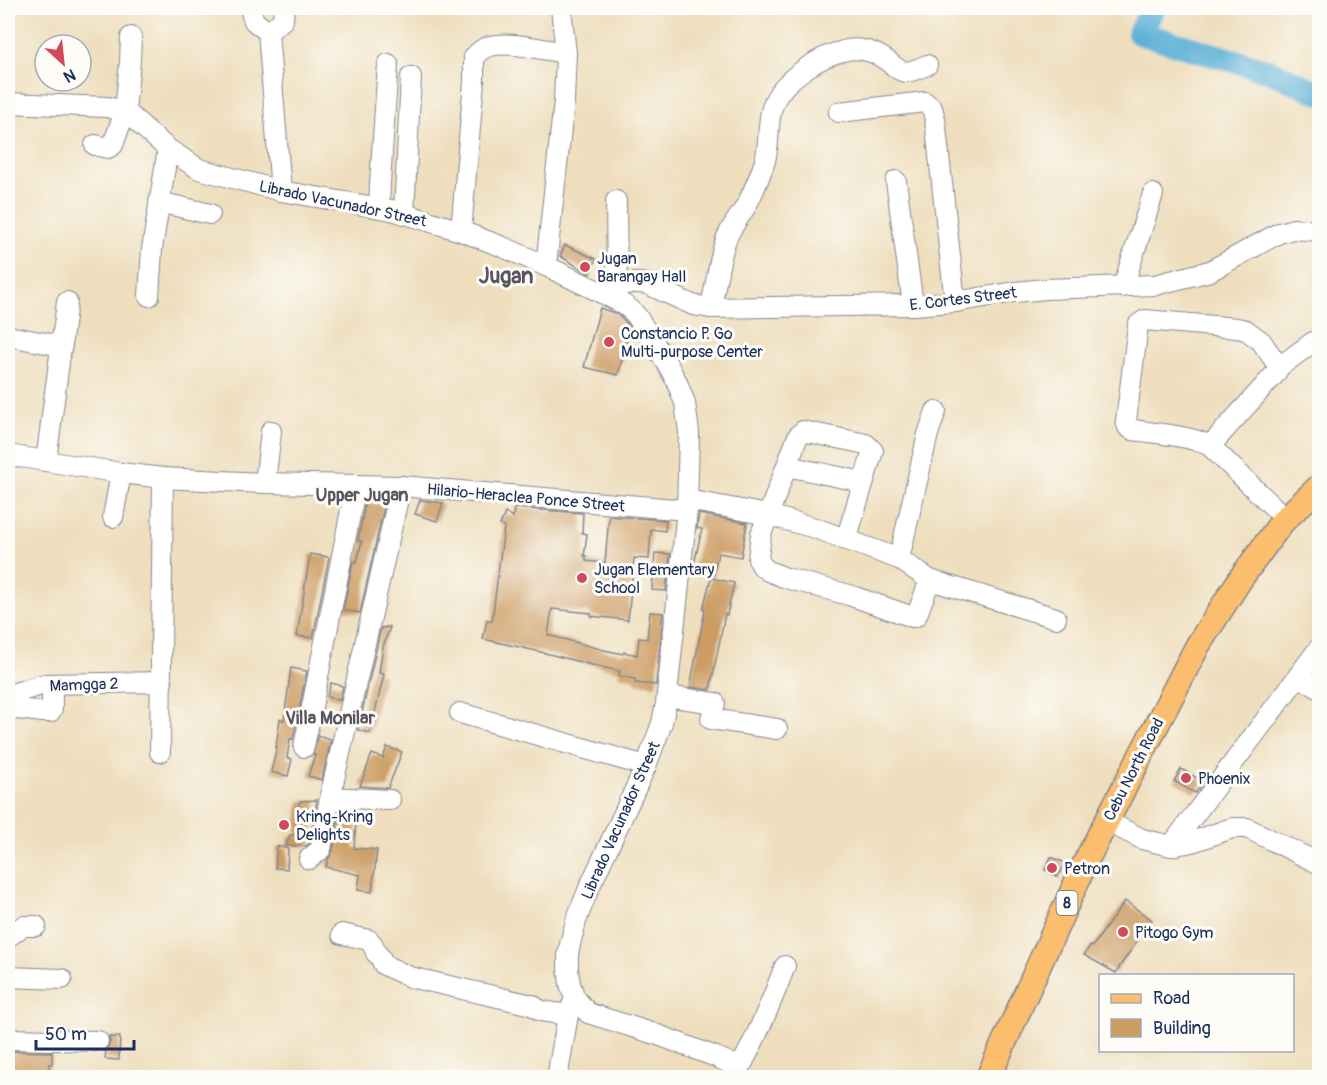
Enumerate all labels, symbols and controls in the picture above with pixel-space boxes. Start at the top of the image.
north arrow [33,33,93,93]
text: N [60,64,79,87]
street label: Librado Vacunador Street [257,176,429,232]
place label: Jugan Barangay Hall [597,249,686,287]
marker: Jugan Barangay Hall [578,260,592,274]
district label: Jugan [479,262,533,290]
street label: E. Cortes Street [908,282,1018,315]
place label: Constancio P. Go Multi-purpose Center [621,324,763,362]
marker: Constancio P. Go Multi-purpose Center [602,335,616,349]
street label: Hilario-Heraclea Ponce Street [426,479,626,517]
district label: Upper Jugan [316,484,408,507]
place label: Jugan Elementary School [594,560,714,598]
marker: Jugan Elementary School [575,571,589,585]
street label: Mamgga 2 [49,674,119,696]
district label: Villa Monilar [285,707,375,730]
street label: Cebu North Road [1099,715,1168,824]
street label: Librado Vacunador Street [577,738,665,903]
place label: Phoenix [1198,769,1250,789]
marker: Phoenix [1179,771,1193,785]
place label: Kring-Kring Delights [296,807,373,845]
marker: Kring-Kring Delights [277,818,291,832]
place label: Petron [1064,859,1110,879]
marker: Petron [1045,861,1059,875]
road number: 8 [1056,891,1078,915]
place label: Pitogo Gym [1135,923,1213,943]
marker: Pitogo Gym [1116,925,1130,939]
legend [1099,974,1294,1052]
text: Road [1153,987,1190,1010]
scale bar [36,1013,134,1051]
text: Building [1153,1017,1211,1040]
text: 50 m [45,1023,87,1046]

